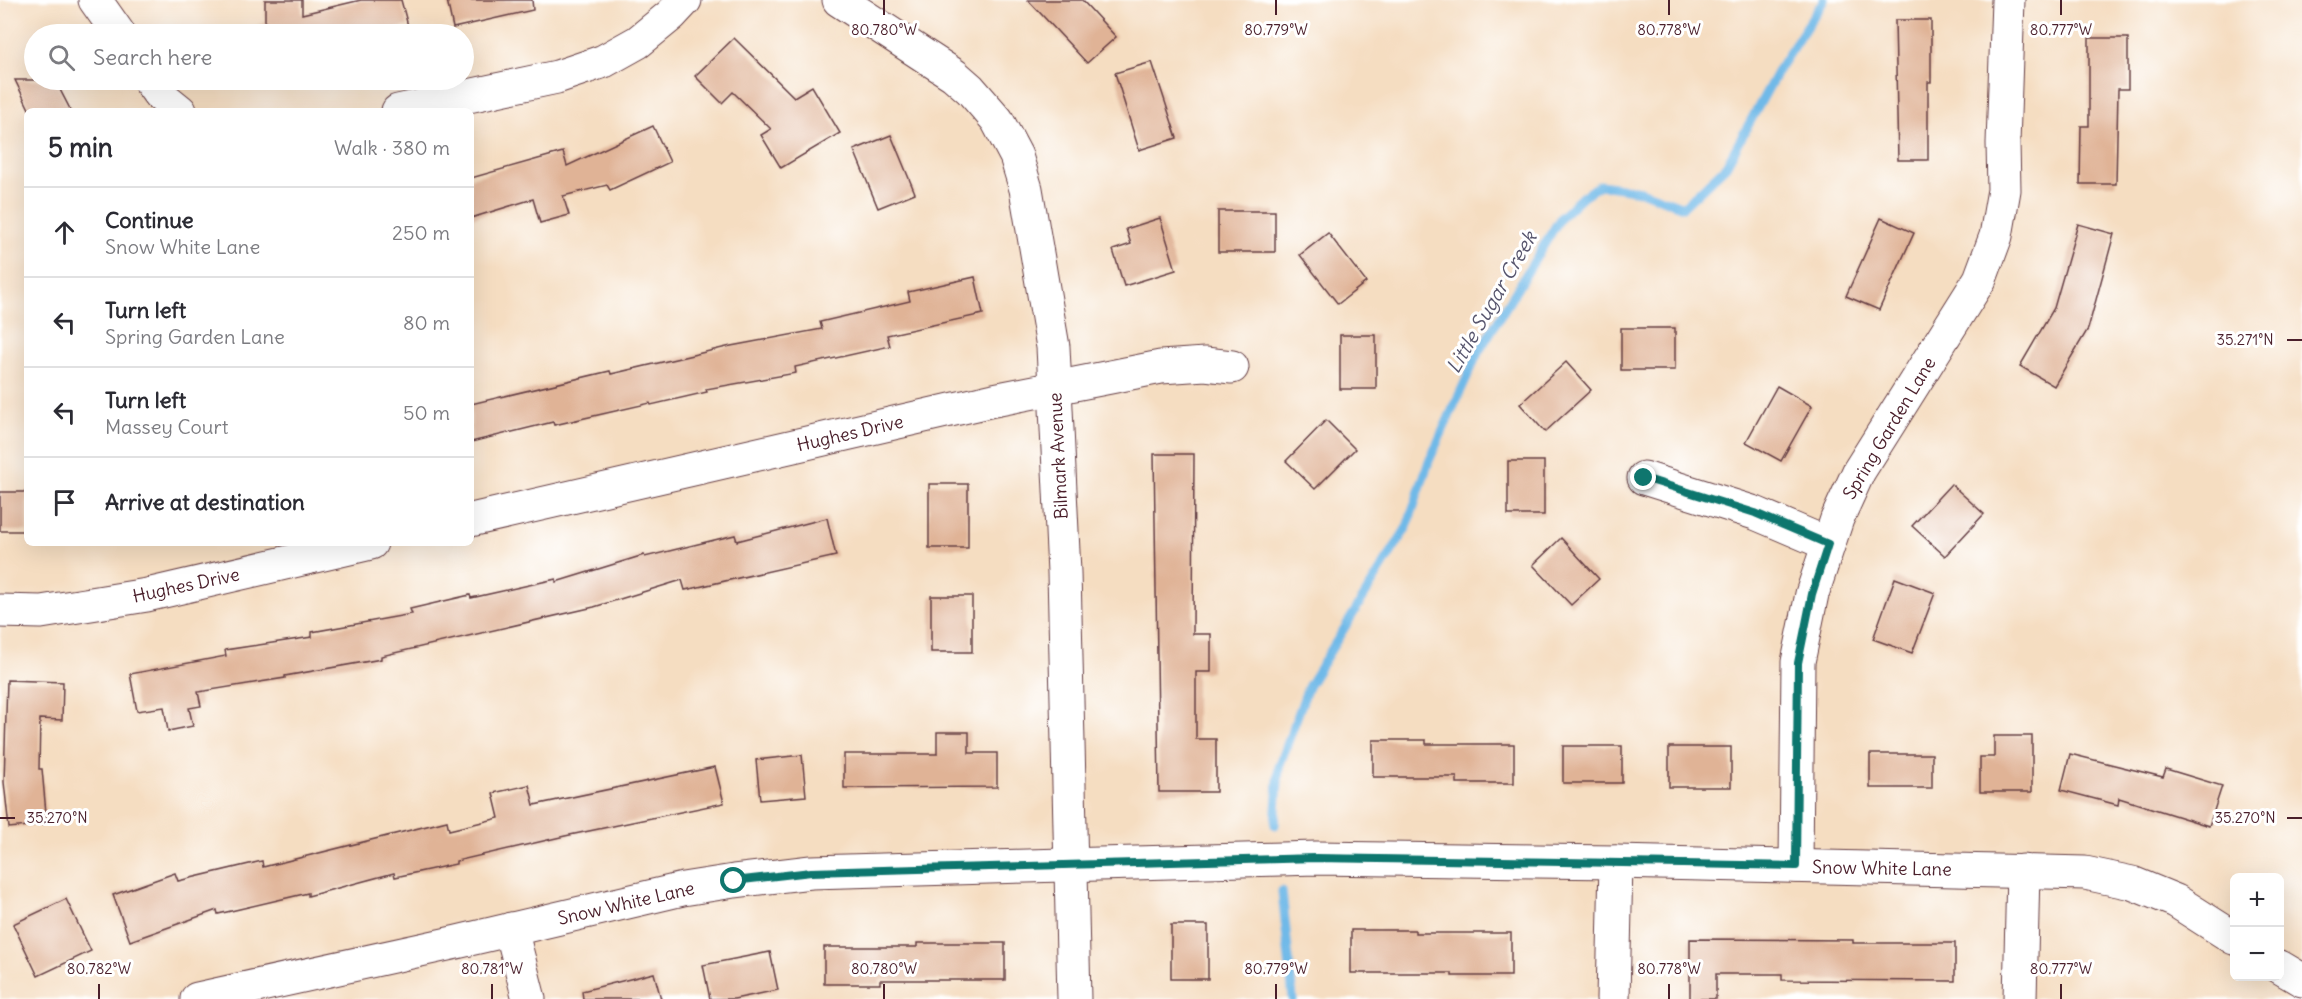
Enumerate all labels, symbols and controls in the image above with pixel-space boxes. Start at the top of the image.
text: 80.780°W [851,20,917,39]
text: 80.779°W [1244,20,1308,39]
text: 80.778°W [1637,20,1701,39]
text: 80.777°W [2030,20,2093,39]
search box [24,24,474,90]
icon: search [45,41,78,74]
text: Search here [93,43,212,71]
text: 5 min [48,131,113,164]
text: Walk · 380 m [334,135,450,160]
text: Continue [105,206,194,234]
icon: ahead [48,216,81,249]
text: 250 m [392,220,450,245]
water label: Little Sugar Creek [1440,225,1543,377]
text: Snow White Lane [105,234,260,259]
text: Turn left [105,296,186,324]
icon: left [48,306,81,339]
text: 80 m [403,310,450,335]
text: Spring Garden Lane [105,324,285,349]
text: 35.271°N [2216,330,2274,349]
street label: Spring Garden Lane [1837,353,1941,503]
text: Turn left [105,386,186,414]
street label: Bilmark Avenue [1043,392,1073,520]
icon: left [48,396,81,429]
text: 50 m [403,400,450,425]
street label: Hughes Drive [795,410,905,456]
text: Massey Court [105,414,228,439]
route end [1630,464,1656,490]
icon: arrive [48,486,81,519]
text: Arrive at destination [105,488,305,516]
street label: Hughes Drive [131,562,241,608]
text: 35.270°N [26,808,88,827]
text: 35.270°N [2214,808,2276,827]
street label: Snow White Lane [1812,855,1952,881]
route start [720,867,746,893]
map controls [2230,873,2284,981]
button: + [2230,873,2284,927]
street label: Snow White Lane [555,876,697,930]
button: − [2230,927,2284,981]
text: 80.782°W [67,959,132,978]
text: 80.781°W [461,959,523,978]
text: 80.780°W [851,959,917,978]
text: 80.779°W [1244,959,1308,978]
text: 80.778°W [1637,959,1701,978]
text: 80.777°W [2030,959,2093,978]

